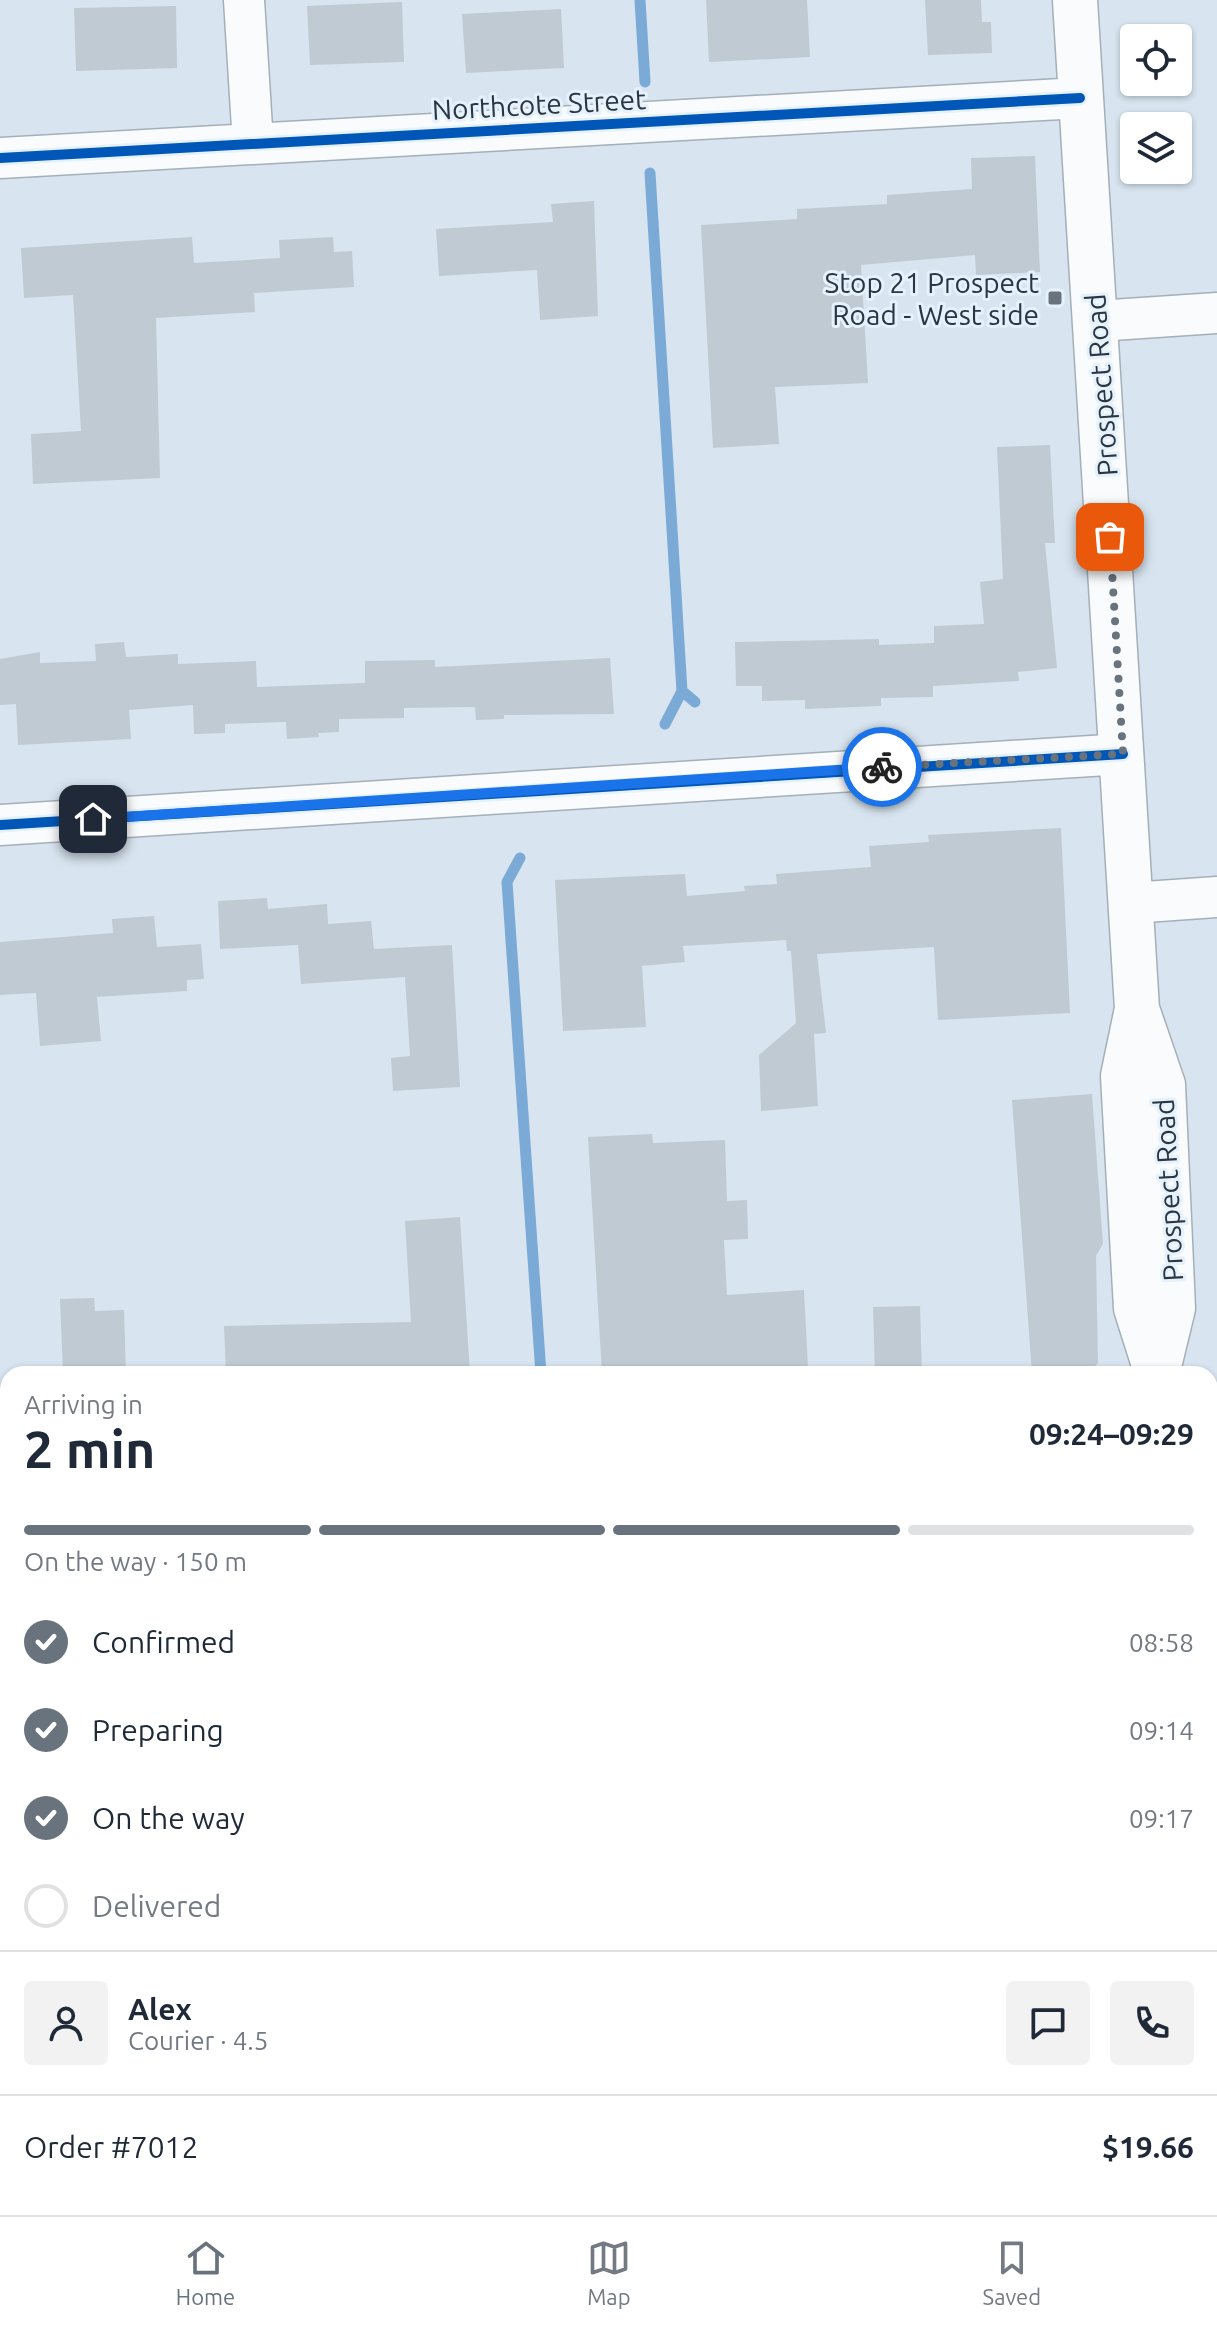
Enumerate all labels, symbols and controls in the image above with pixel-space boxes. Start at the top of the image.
map controls [1120,24,1192,184]
button: locate [1120,24,1192,96]
street label: Northcote Street [431,83,647,125]
button: layers [1120,112,1192,184]
place label: Stop 21 Prospect Road - West side [824,267,1039,330]
marker: Stop 21 Prospect Road - West side [1046,289,1064,307]
street label: Prospect Road [1079,293,1123,477]
pin [1076,503,1144,571]
icon: bag [1088,515,1132,559]
courier [842,727,922,807]
icon: bike [860,745,904,789]
pin [59,785,127,853]
icon: home [71,797,115,841]
street label: Prospect Road [1148,1098,1188,1282]
text: Arriving in [24,1390,143,1419]
text: 09:24–09:29 [1029,1417,1194,1451]
text: 2 min [24,1420,155,1478]
text: On the way · 150 m [24,1547,247,1576]
icon: check [24,1620,68,1664]
text: Confirmed [92,1625,235,1659]
text: 08:58 [1129,1628,1194,1657]
icon: check [24,1708,68,1752]
text: Preparing [92,1713,224,1747]
text: 09:14 [1129,1716,1194,1745]
icon: check [24,1796,68,1840]
text: On the way [92,1801,245,1835]
text: 09:17 [1129,1804,1194,1833]
text: Delivered [92,1889,221,1923]
button: person [24,1981,108,2065]
button: chat [1006,1981,1090,2065]
button: phone [1110,1981,1194,2065]
text: Alex [128,1992,192,2026]
text: Courier · 4.5 [128,2026,268,2055]
text: Order #7012 [24,2130,198,2164]
text: $19.66 [1102,2130,1194,2164]
tab: Home [176,2236,235,2309]
tab: Map [587,2236,631,2309]
tab: Saved [983,2236,1041,2309]

